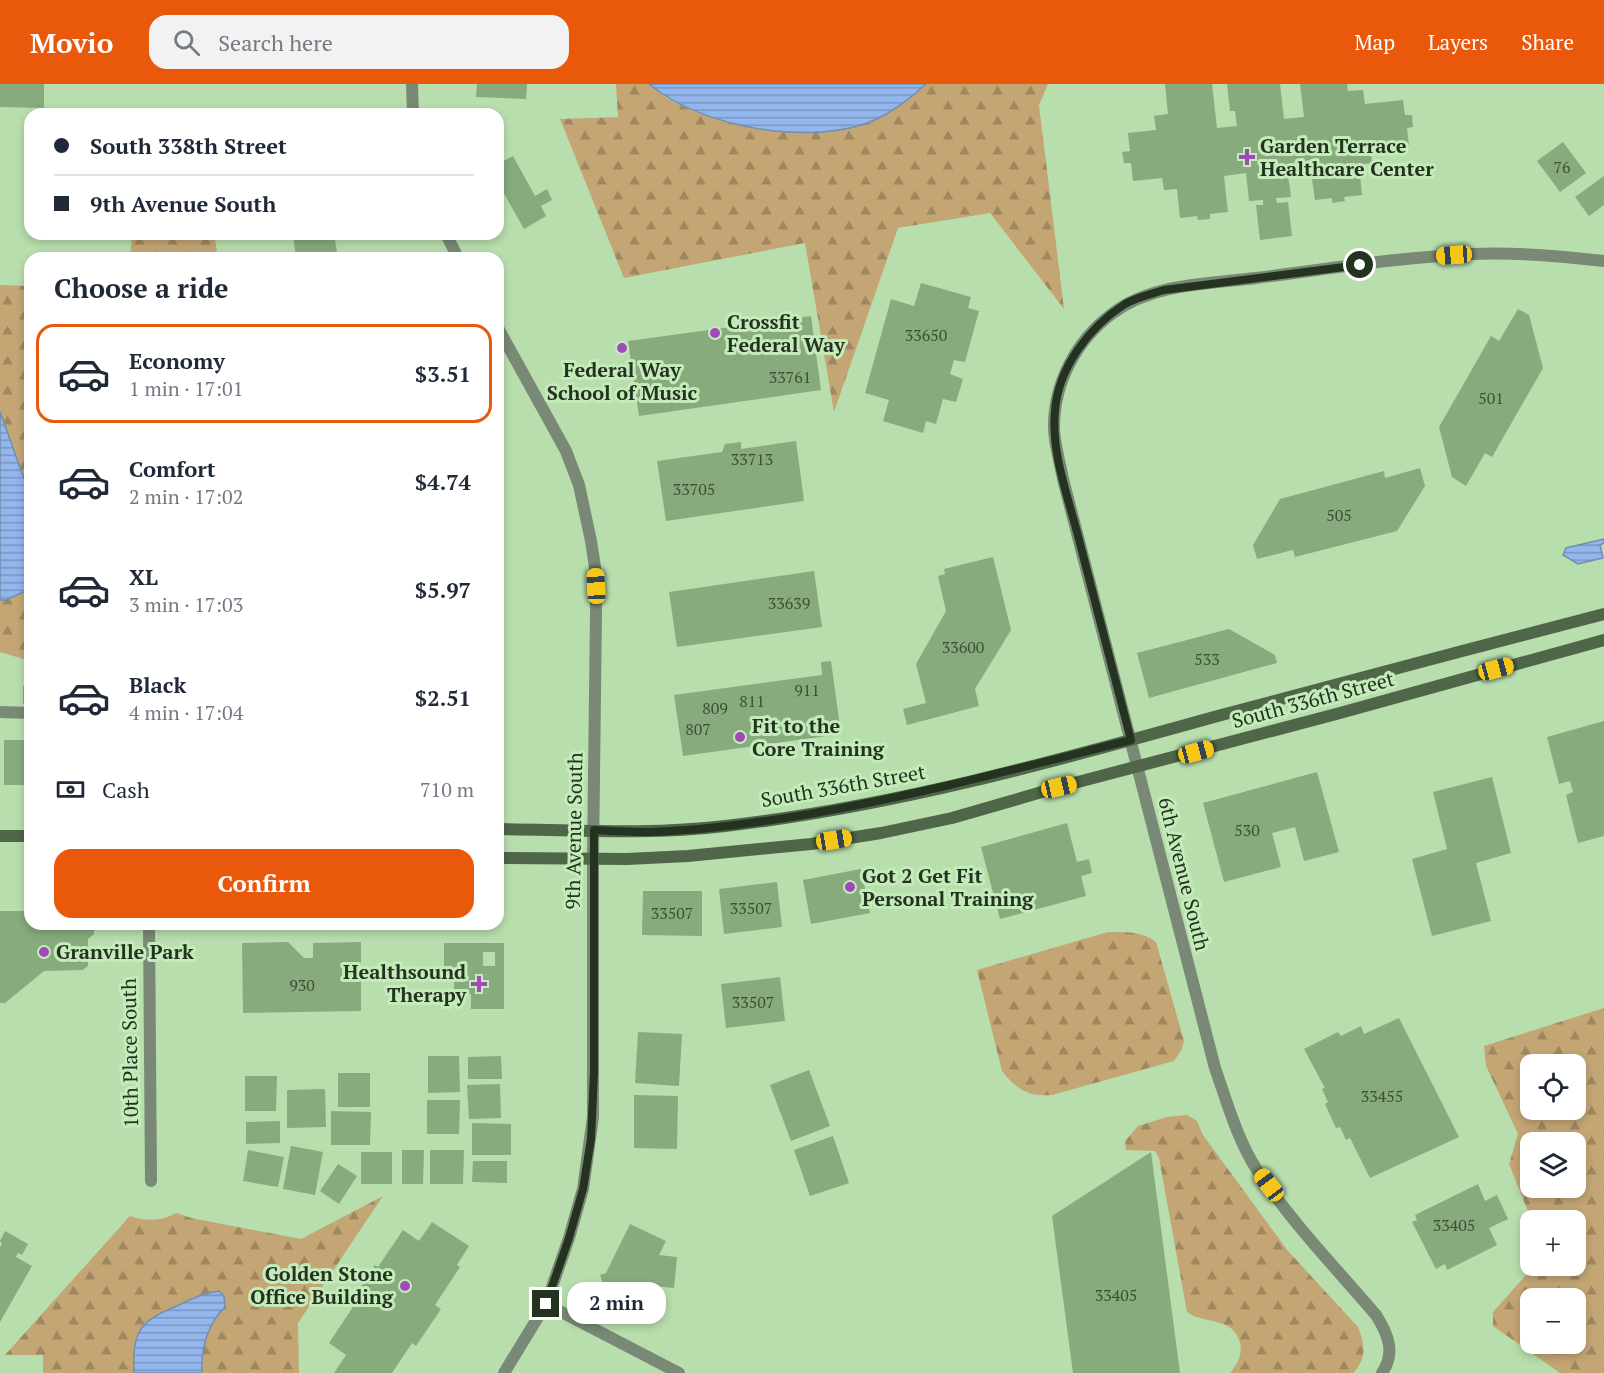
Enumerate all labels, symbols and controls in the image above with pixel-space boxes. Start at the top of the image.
search box [149,15,569,69]
text: Movio [30,24,113,61]
icon: search [170,26,203,59]
text: Search here [218,28,333,57]
text: Map [1354,28,1395,56]
text: Layers [1428,28,1488,56]
text: Share [1521,28,1574,56]
text: South 338th Street [90,131,287,160]
place label: Garden Terrace Healthcare Center [1260,132,1434,182]
marker: Garden Terrace Healthcare Center [1238,148,1256,166]
house number: 76 [1553,156,1571,178]
text: 9th Avenue South [90,189,276,218]
car [1435,245,1473,265]
route start [1346,251,1373,278]
text: Choose a ride [54,270,229,306]
place label: Crossfit Federal Way [727,308,845,358]
house number: 33650 [905,324,947,346]
marker: Crossfit Federal Way [708,326,722,340]
marker: Federal Way School of Music [615,341,629,355]
text: Economy [129,346,225,375]
icon: car [57,347,111,401]
place label: Federal Way School of Music [547,356,698,406]
text: $3.51 [415,359,471,388]
house number: 33761 [769,366,811,388]
text: 1 min · 17:01 [129,375,243,402]
house number: 501 [1478,387,1504,409]
house number: 33713 [731,448,773,470]
text: Comfort [129,454,215,483]
icon: car [57,455,111,509]
text: $4.74 [415,467,471,496]
house number: 33705 [673,478,715,500]
text: 2 min · 17:02 [129,483,243,510]
house number: 505 [1326,504,1352,526]
text: XL [129,562,158,591]
icon: car [57,563,111,617]
car [586,568,606,604]
text: $5.97 [415,575,471,604]
text: 3 min · 17:03 [129,591,243,618]
house number: 33639 [768,592,810,614]
house number: 33600 [942,636,984,658]
house number: 533 [1194,648,1220,670]
car [1476,656,1516,682]
street label: South 336th Street [1229,665,1397,734]
text: Black [129,670,186,699]
icon: car [57,671,111,725]
house number: 911 [794,679,820,701]
text: $2.51 [415,683,471,712]
house number: 811 [739,690,765,712]
house number: 809 [702,697,728,719]
text: 4 min · 17:04 [129,699,243,726]
place label: Fit to the Core Training [752,712,885,762]
house number: 807 [685,718,711,740]
marker: Fit to the Core Training [733,730,747,744]
car [1176,739,1216,765]
street label: 9th Avenue South [559,752,588,910]
street label: South 336th Street [759,758,928,813]
icon: cash [54,773,87,806]
car [1039,774,1079,800]
text: Cash [102,775,150,804]
text: 710 m [420,776,474,803]
street label: 6th Avenue South [1152,794,1217,954]
house number: 530 [1234,819,1260,841]
car [815,828,853,852]
button: Confirm [54,849,474,918]
place label: Got 2 Get Fit Personal Training [862,862,1034,912]
marker: Got 2 Get Fit Personal Training [843,880,857,894]
house number: 33507 [730,897,772,919]
house number: 33507 [651,902,693,924]
place label: Granville Park [56,938,194,965]
marker: Granville Park [37,945,51,959]
place label: Healthsound Therapy [343,958,466,1008]
house number: 930 [289,974,315,996]
marker: Healthsound Therapy [470,975,488,993]
street label: 10th Place South [115,978,144,1128]
house number: 33507 [732,991,774,1013]
map controls [1520,1054,1586,1354]
button: locate [1520,1054,1586,1120]
house number: 33455 [1361,1085,1403,1107]
button: layers [1520,1132,1586,1198]
car [1251,1165,1287,1205]
button: + [1520,1210,1586,1276]
house number: 33405 [1433,1214,1475,1236]
place label: Golden Stone Office Building [250,1260,394,1310]
marker: Golden Stone Office Building [398,1279,412,1293]
callout: 2 min [567,1283,666,1325]
house number: 33405 [1095,1284,1137,1306]
button: − [1520,1288,1586,1354]
text: 2 min [589,1289,644,1316]
route end [532,1290,559,1317]

